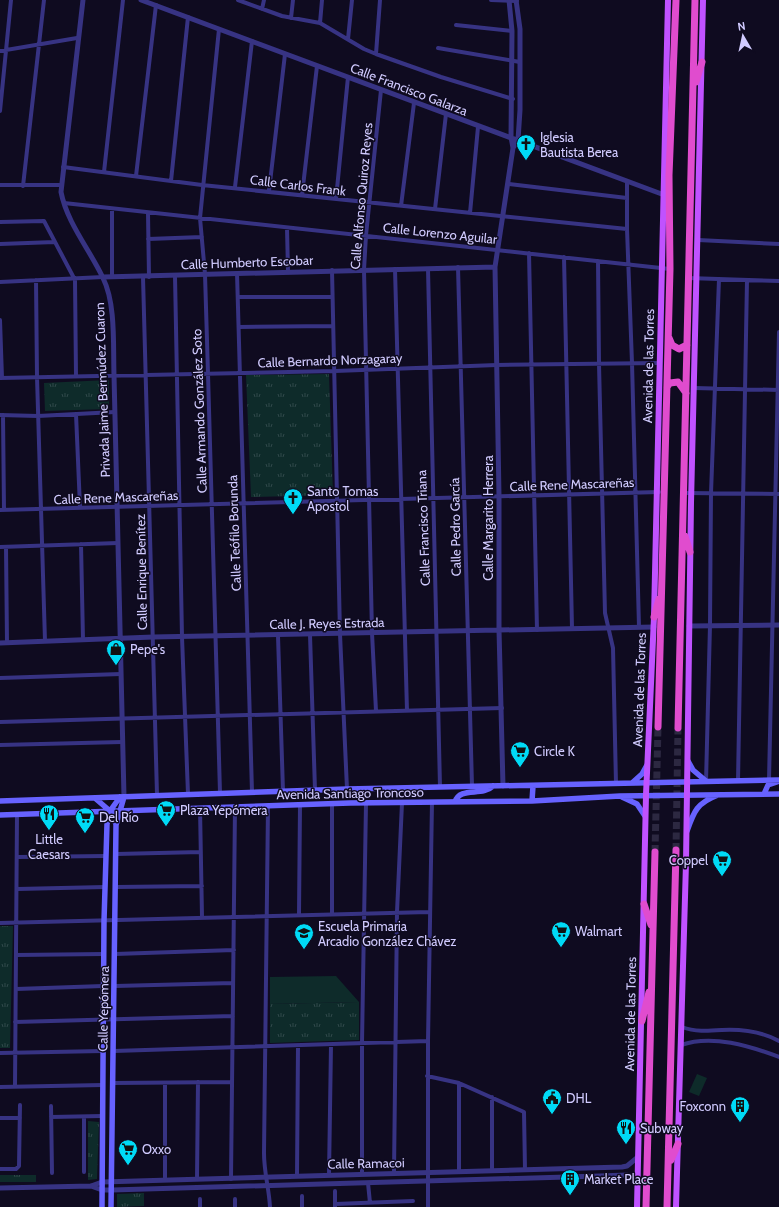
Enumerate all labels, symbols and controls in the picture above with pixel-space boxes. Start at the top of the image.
north arrow [723,16,763,56]
text: N [736,19,746,34]
street label: Calle Francisco Galarza [348,59,471,119]
street label: Calle Alfonso Quiroz Reyes [347,121,375,270]
place label: Iglesia Bautista Berea [540,129,619,160]
church icon: Iglesia Bautista Berea [515,133,537,161]
street label: Calle Carlos Frank [249,171,347,199]
street label: Calle Lorenzo Aguilar [382,219,499,247]
street label: Calle Humberto Escobar [180,252,314,272]
street label: Privada Jaime Bermúdez Cuaron [91,302,113,478]
street label: Avenida de las Torres [639,308,657,423]
street label: Calle Armando González Soto [188,329,210,493]
street label: Calle Bernardo Norzagaray [257,349,403,371]
street label: Calle Margarito Herrera [480,455,496,581]
street label: Calle Francisco Triana [413,469,433,586]
street label: Calle Teófilo Borunda [224,474,244,591]
street label: Calle Rene Mascareñas [509,474,635,494]
street label: Calle Pedro García [446,477,464,577]
place label: Santo Tomas Apostol [307,483,379,514]
street label: Calle Rene Mascareñas [53,487,179,507]
church icon: Santo Tomas Apostol [282,487,304,515]
street label: Calle Enrique Benítez [132,514,150,630]
street label: Calle J. Reyes Estrada [269,614,385,632]
street label: Avenida de las Torres [629,632,649,747]
shop icon: Pepe's [105,638,127,666]
place label: Pepe's [130,641,166,657]
supermarket icon: Circle K [509,740,531,768]
place label: Circle K [534,743,576,759]
street label: Avenida Santiago Troncoso [276,784,424,802]
supermarket icon: Plaza Yepómera [155,799,177,827]
place label: Plaza Yepómera [180,802,268,818]
restaurant icon: Little Caesars [38,803,60,831]
supermarket icon: Del Río [74,806,96,834]
place label: Del Río [99,809,139,825]
place label: Little Caesars [28,831,71,862]
supermarket icon: Coppel [711,849,733,877]
place label: Coppel [669,852,708,868]
place label: Escuela Primaria Arcadio González Chávez [318,918,456,949]
supermarket icon: Walmart [550,920,572,948]
school or university icon: Escuela Primaria Arcadio González Chávez [293,922,315,950]
place label: Walmart [575,923,623,939]
street label: Avenida de las Torres [621,956,639,1071]
street label: Calle Yepómera [94,965,112,1052]
public building icon: DHL [541,1087,563,1115]
place label: DHL [566,1090,592,1106]
building icon: Foxconn [729,1095,751,1123]
place label: Foxconn [679,1098,726,1114]
restaurant icon: Subway [615,1117,637,1145]
place label: Subway [640,1120,684,1136]
supermarket icon: Oxxo [117,1138,139,1166]
place label: Oxxo [142,1141,171,1157]
street label: Calle Ramacoi [327,1154,405,1172]
building icon: Market Place [559,1168,581,1196]
place label: Market Place [584,1171,654,1187]

